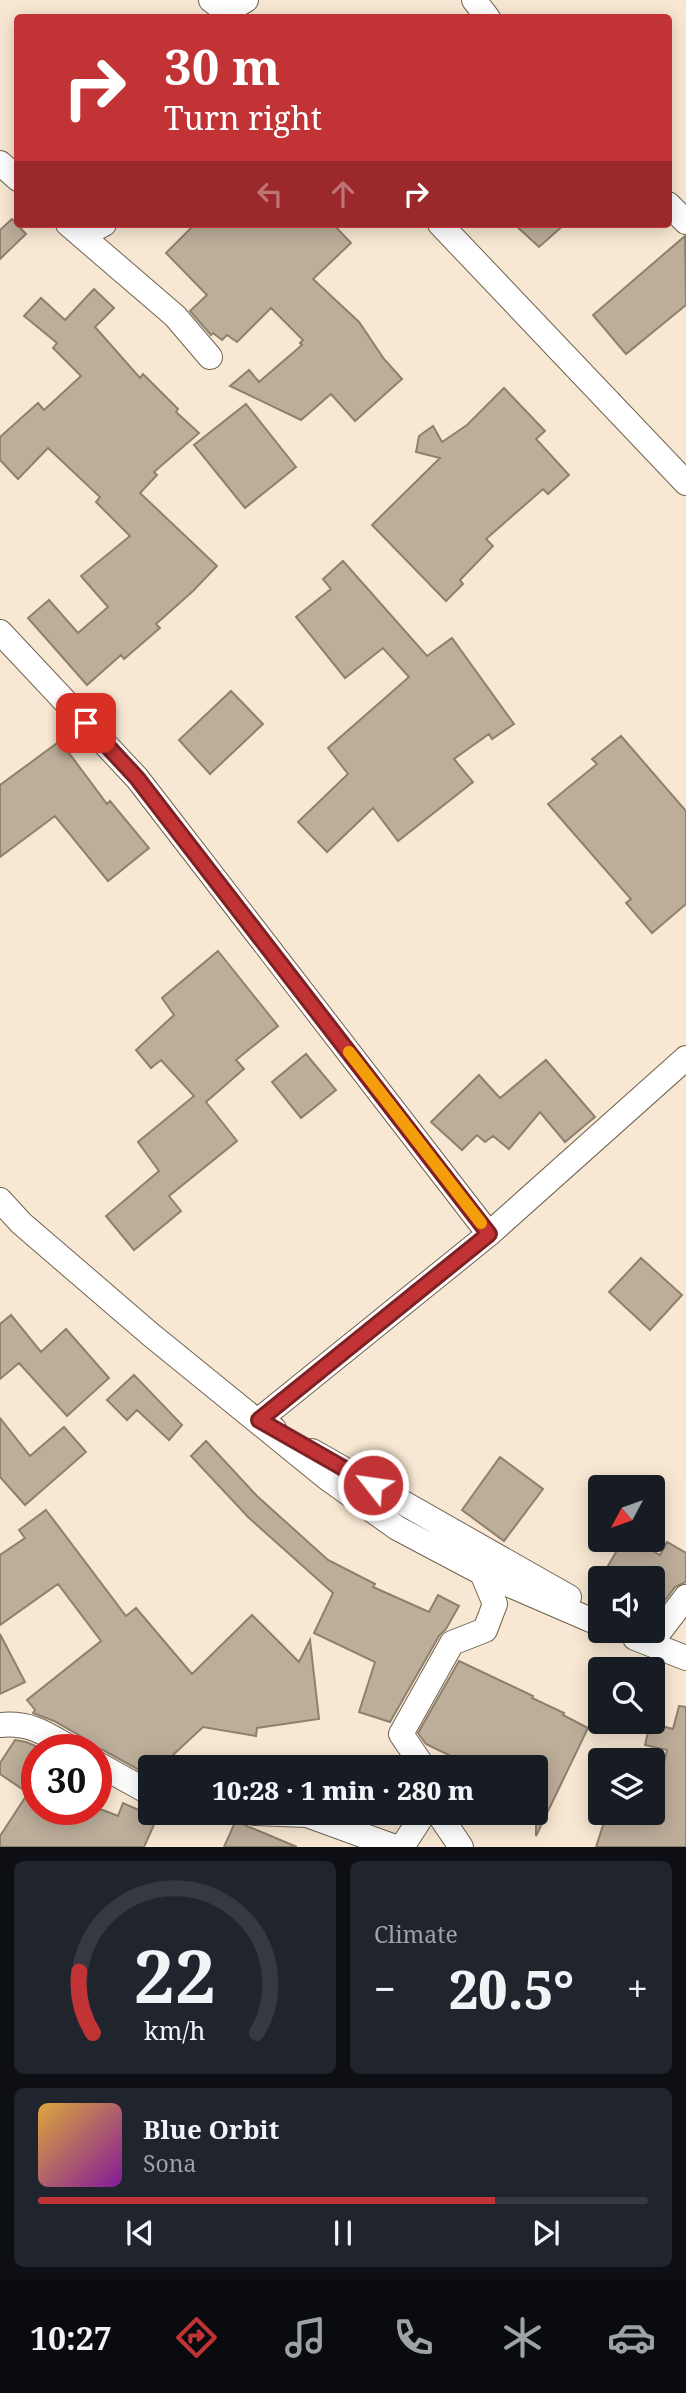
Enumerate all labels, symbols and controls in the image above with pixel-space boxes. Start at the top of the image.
text: 30 m [164,33,280,99]
icon: right [49,42,140,133]
text: Turn right [164,96,322,139]
icon: left [251,175,289,213]
icon: ahead [324,175,362,213]
icon: right [397,175,435,213]
pin [56,693,116,753]
icon: arrive [67,704,105,742]
position arrow [336,1448,410,1522]
north arrow [588,1475,665,1552]
map controls [588,1475,665,1825]
button: sound [588,1566,665,1643]
button: search [588,1657,665,1734]
speed limit sign: 30 [21,1734,112,1825]
button: layers [588,1748,665,1825]
text: 10:28 · 1 min · 280 m [212,1772,474,1808]
text: Climate [374,1918,458,1950]
text: 22 [134,1926,216,2025]
text: 20.5° [449,1953,574,2024]
text: − [374,1962,396,2014]
text: + [627,1962,648,2014]
text: km/h [144,2013,206,2047]
text: Blue Orbit [143,2111,279,2147]
text: Sona [143,2147,197,2179]
icon: previous [121,2214,159,2252]
icon: pause [324,2214,362,2252]
icon: next [527,2214,565,2252]
icon: directions [172,2313,221,2362]
icon: music [281,2313,330,2362]
icon: phone [389,2313,438,2362]
icon: climate [498,2313,547,2362]
icon: car [607,2313,656,2362]
text: 10:27 [30,2316,112,2359]

